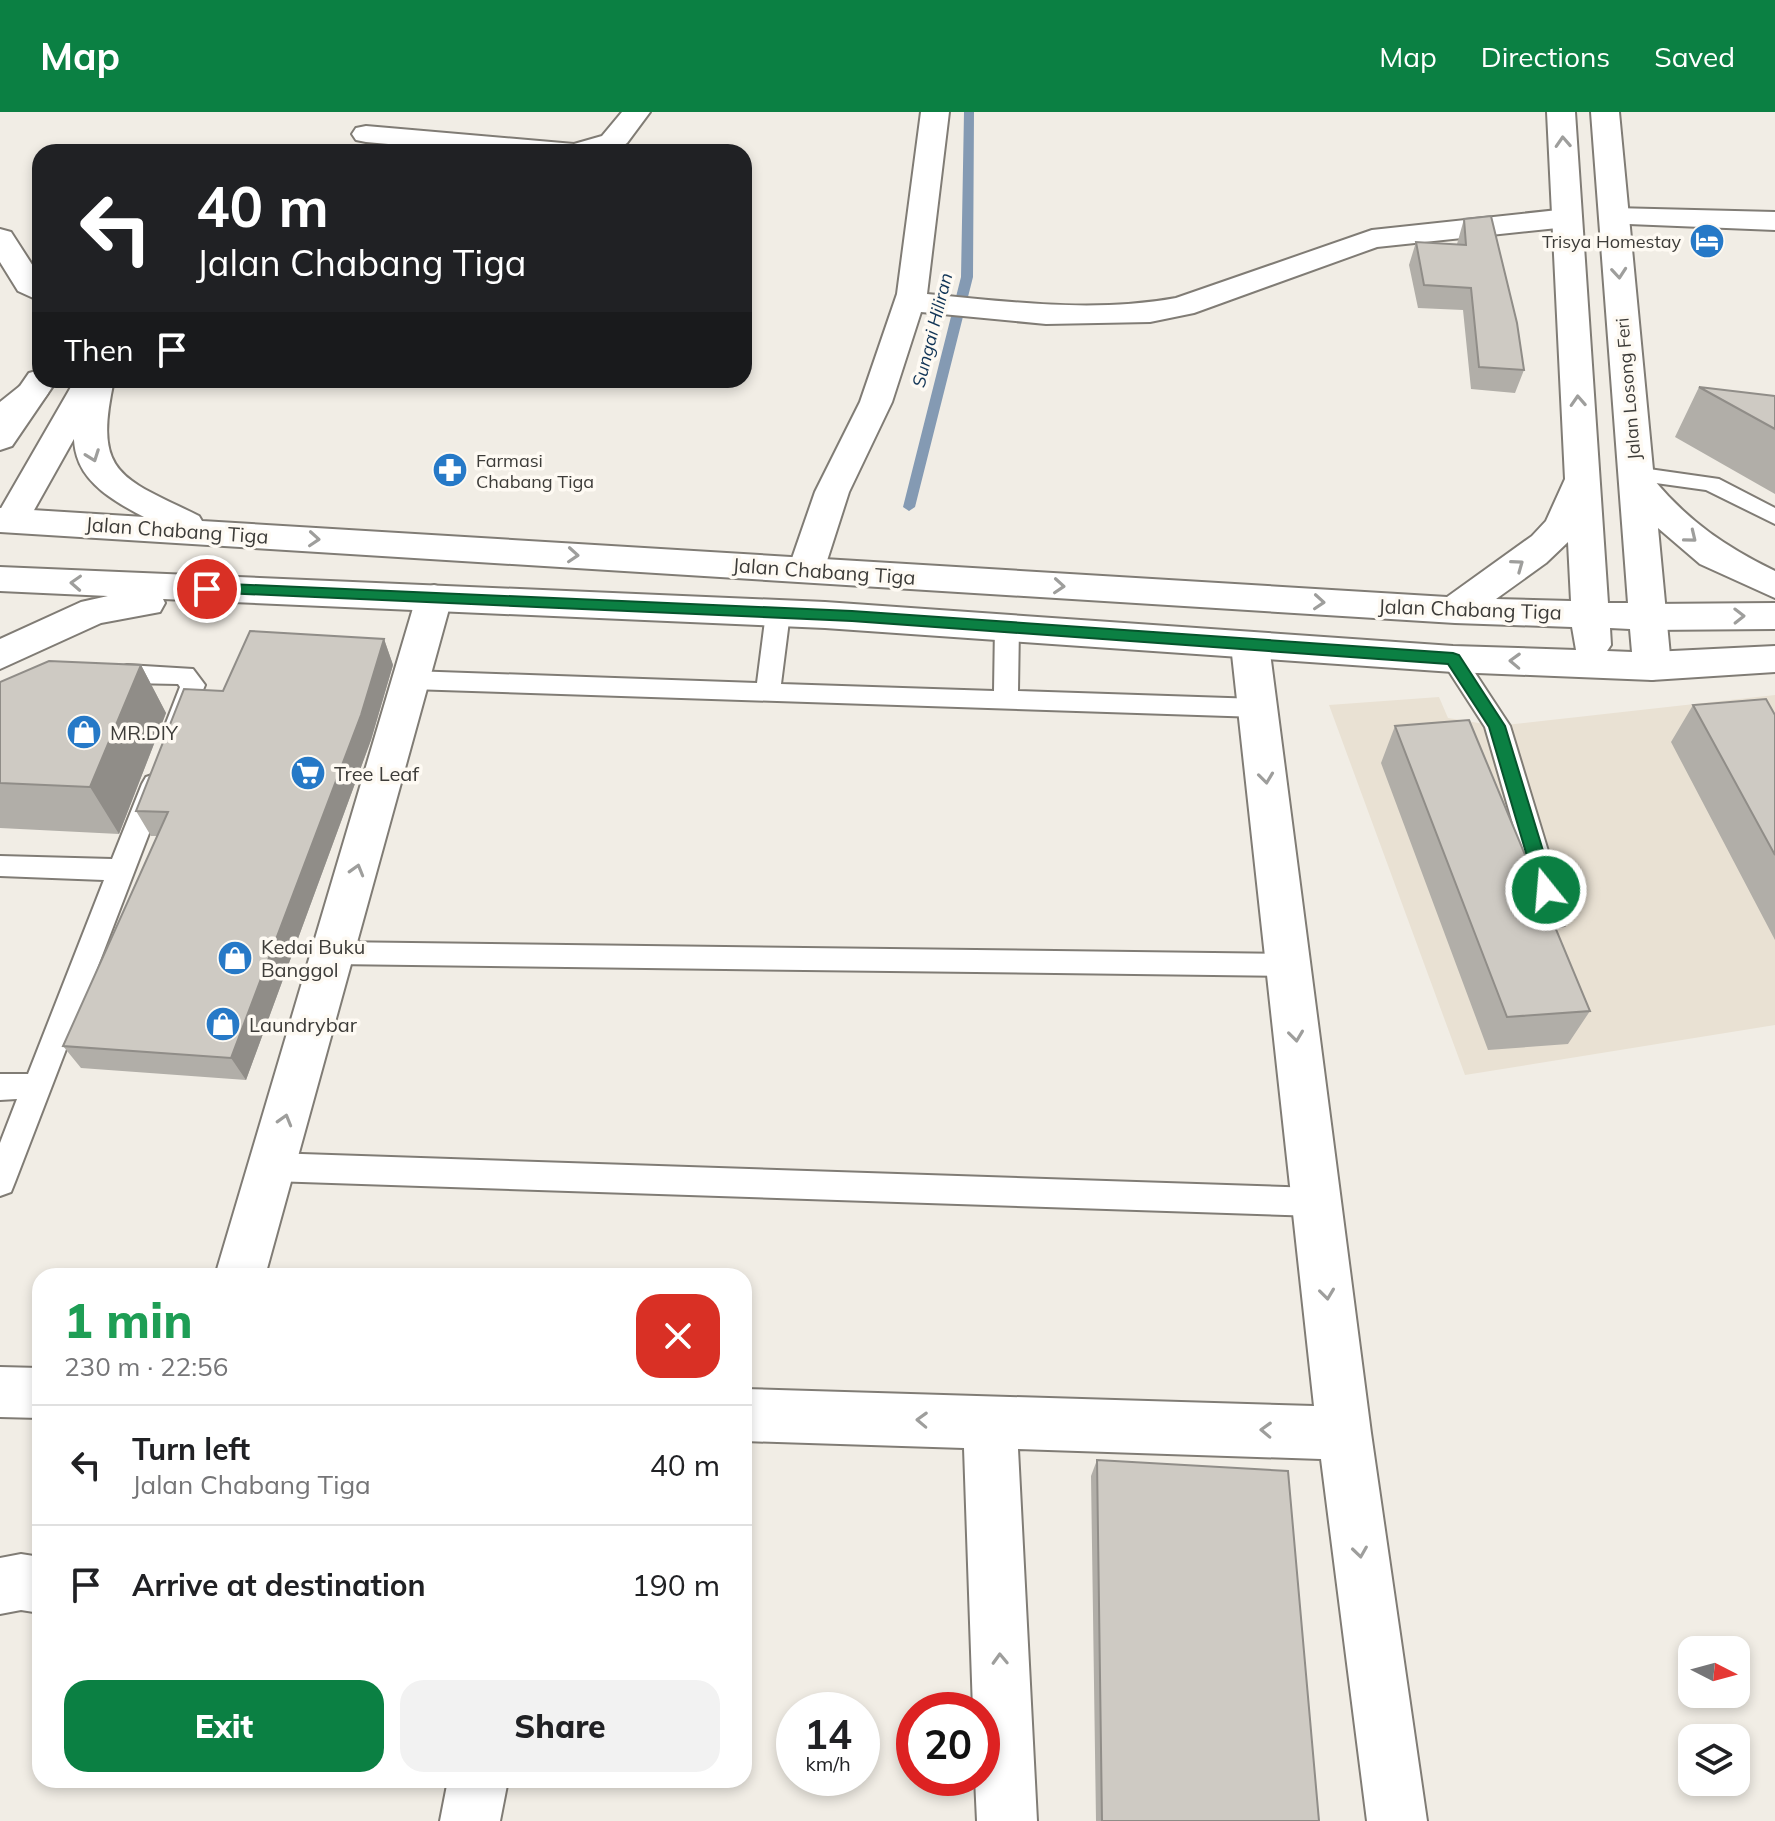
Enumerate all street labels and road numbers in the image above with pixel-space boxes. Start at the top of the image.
street label: Jalan Losong Feri [1610,317,1646,461]
street label: Jalan Chabang Tiga [85,511,269,549]
street label: Jalan Chabang Tiga [732,552,916,590]
street label: Jalan Chabang Tiga [1378,593,1562,625]

